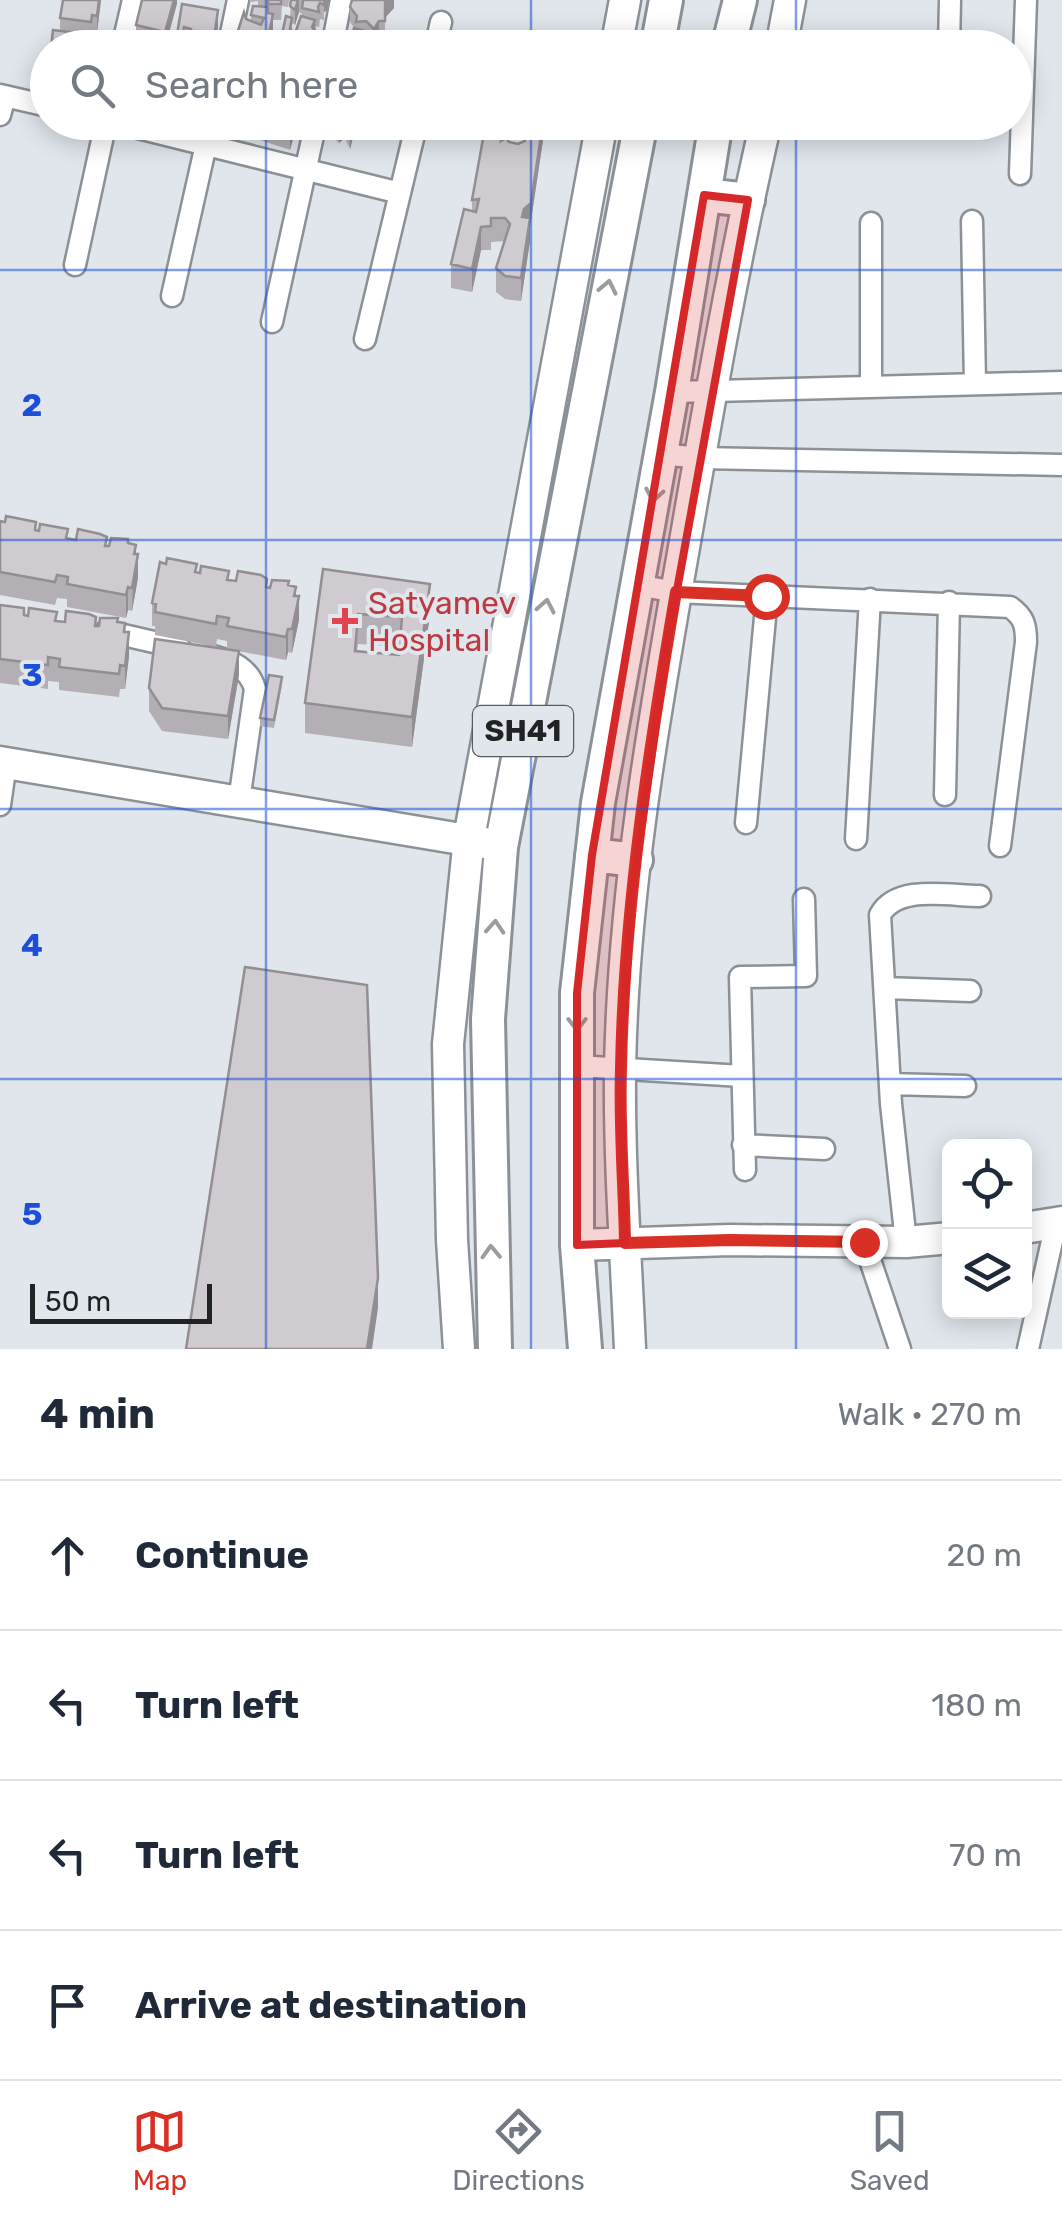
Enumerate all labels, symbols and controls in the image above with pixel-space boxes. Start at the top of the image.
search box [30,30,1032,140]
icon: search [65,58,120,113]
text: Search here [145,62,358,108]
one-way arrow [596,279,617,296]
text: 2 [22,386,42,424]
one-way arrow [644,487,665,503]
route start [744,574,790,620]
place label: Satyamev Hospital [368,584,516,659]
one-way arrow [535,598,556,615]
marker: Satyamev Hospital [332,608,358,634]
text: 3 [21,656,43,694]
road number: SH41 [473,706,573,756]
one-way arrow [483,918,505,934]
text: 4 [21,926,43,964]
one-way arrow [566,1016,588,1032]
map controls [942,1139,1032,1319]
button: locate [942,1139,1032,1229]
text: 5 [22,1195,42,1233]
route end [842,1220,888,1266]
button: layers [942,1229,1032,1319]
one-way arrow [481,1243,502,1259]
scale bar [30,1279,212,1324]
text: 50 m [45,1285,111,1318]
text: 4 min [40,1389,155,1439]
text: Walk · 270 m [837,1395,1022,1433]
icon: ahead [40,1528,95,1583]
text: Continue [135,1532,309,1578]
text: 20 m [947,1536,1022,1574]
icon: left [40,1678,95,1733]
text: Turn left [135,1682,299,1728]
text: 180 m [931,1686,1022,1724]
icon: left [40,1828,95,1883]
text: Turn left [135,1832,299,1878]
text: 70 m [949,1836,1022,1874]
icon: arrive [40,1978,95,2033]
text: Arrive at destination [135,1982,527,2028]
tab: Map [132,2104,187,2197]
tab: Directions [452,2104,585,2197]
tab: Saved [850,2104,930,2197]

